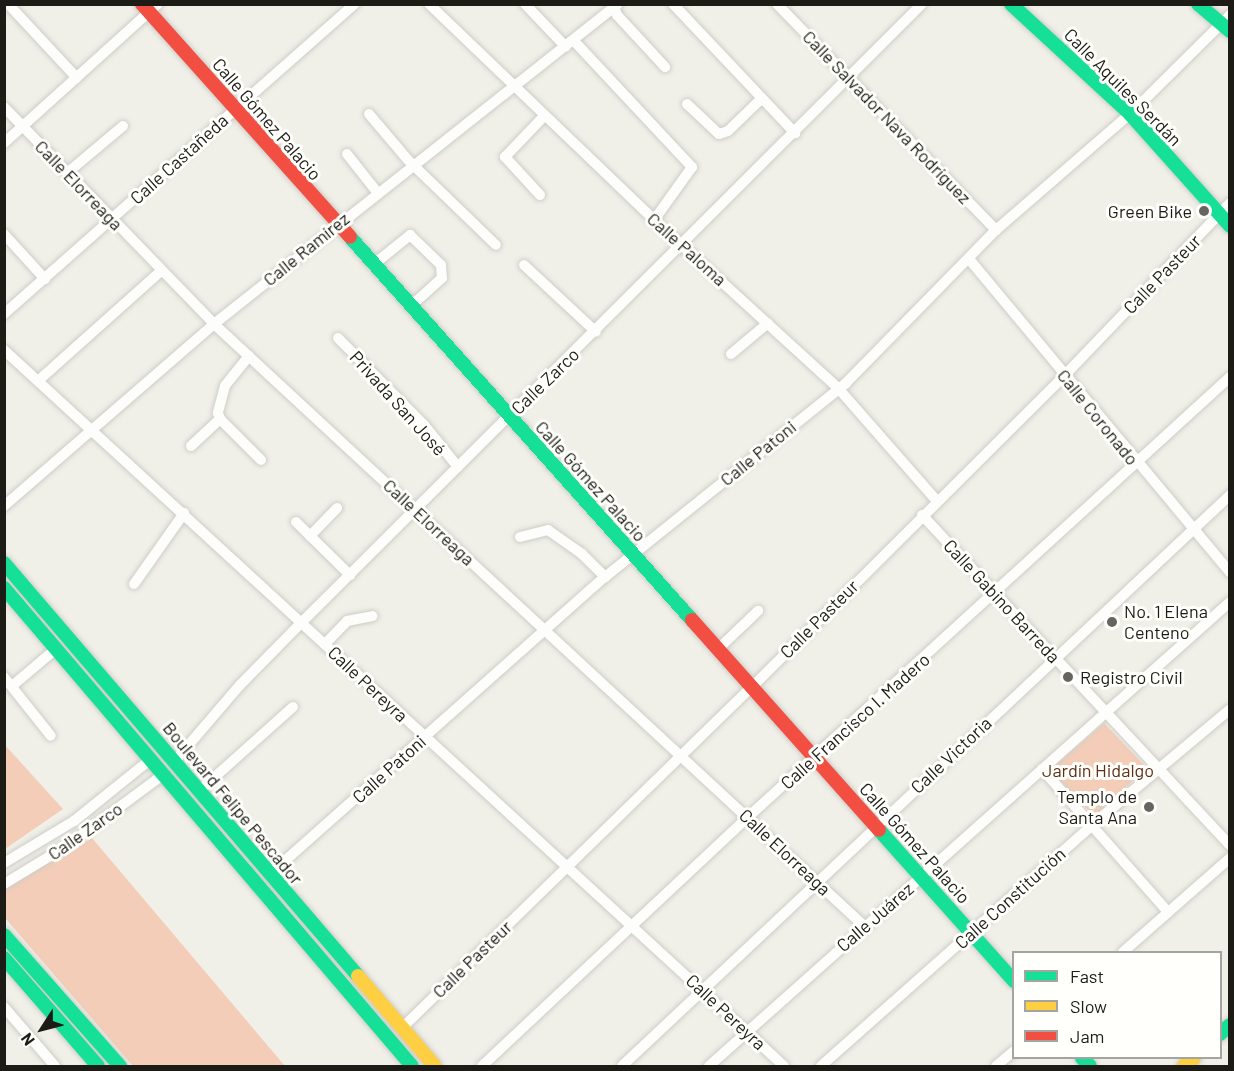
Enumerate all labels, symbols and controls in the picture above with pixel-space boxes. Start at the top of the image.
street label: Calle Aquiles Serdán [1060,24,1186,150]
street label: Calle Salvador Nava Rodríguez [798,26,976,208]
street label: Calle Gómez Palacio [208,53,326,185]
street label: Calle Castañeda [126,109,232,209]
street label: Calle Elorreaga [31,135,127,235]
place label: Green Bike [1108,200,1192,222]
marker: Green Bike [1197,204,1211,218]
street label: Calle Ramírez [259,208,353,290]
street label: Calle Paloma [643,208,731,290]
street label: Calle Pasteur [1119,230,1205,318]
street label: Calle Zarco [507,343,583,419]
street label: Privada San José [345,346,451,460]
street label: Calle Coronado [1053,365,1143,469]
street label: Calle Gómez Palacio [531,416,651,546]
street label: Calle Patoni [716,416,800,490]
street label: Calle Elorreaga [379,474,479,570]
street label: Calle Gabino Barreda [939,535,1065,667]
street label: Calle Pasteur [775,575,863,663]
place label: No. 1 Elena Centeno [1124,601,1208,644]
marker: No. 1 Elena Centeno [1105,615,1119,629]
street label: Calle Pereyra [324,642,412,726]
street label: Calle Francisco I. Madero [776,648,934,794]
place label: Registro Civil [1080,666,1183,688]
marker: Registro Civil [1061,670,1075,684]
street label: Calle Victoria [906,712,996,798]
street label: Boulevard Felipe Pescador [159,717,307,889]
street label: Calle Patoni [348,730,430,808]
park label: Jardín Hidalgo [1042,759,1154,781]
street label: Calle Gómez Palacio [855,778,975,908]
place label: Templo de Santa Ana [1057,786,1137,828]
street label: Calle Zarco [44,797,126,865]
marker: Templo de Santa Ana [1142,800,1156,814]
street label: Calle Elorreaga [735,804,835,900]
street label: Calle Constitución [950,843,1070,953]
street label: Calle Juárez [832,878,918,956]
street label: Calle Pasteur [428,916,516,1002]
legend [1012,951,1222,1059]
text: Fast [1070,965,1104,987]
street label: Calle Pereyra [682,970,770,1054]
text: Slow [1070,995,1107,1017]
north arrow [12,999,72,1059]
text: Jam [1070,1025,1104,1047]
text: N [16,1030,38,1050]

